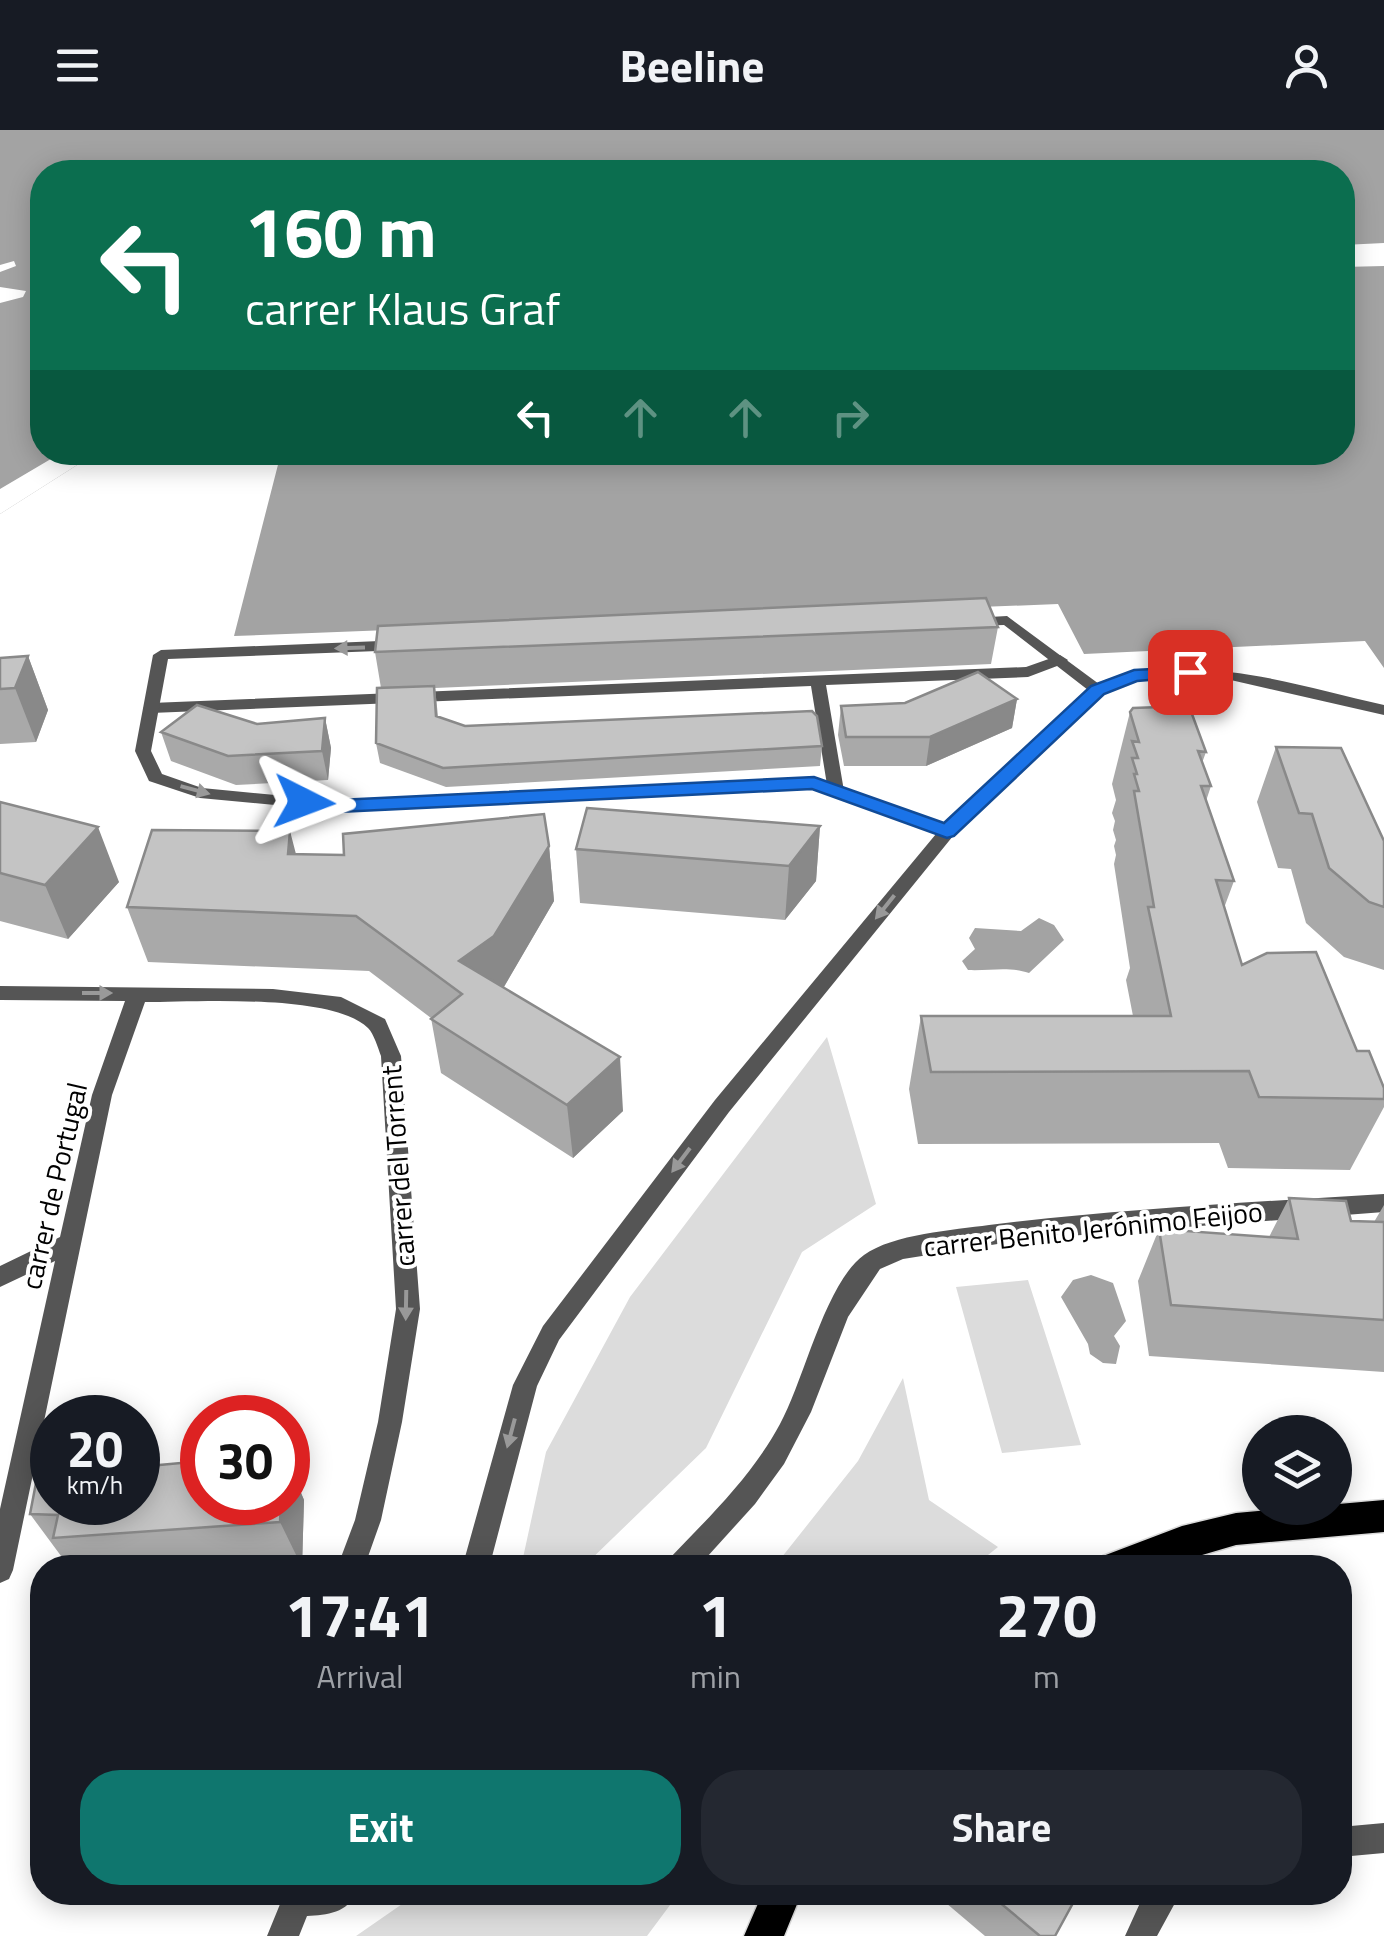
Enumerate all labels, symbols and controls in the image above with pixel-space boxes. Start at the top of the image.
text: Beeline [620,31,764,99]
icon: menu [50,38,105,93]
icon: person [1279,38,1334,93]
text: 160 m [245,178,437,284]
icon: left [80,200,210,330]
text: carrer Klaus Graf [245,274,560,342]
icon: left [508,390,563,445]
icon: ahead [613,390,668,445]
icon: ahead [718,390,773,445]
icon: right [823,390,878,445]
pin [1148,630,1233,715]
one-way arrow [334,640,366,656]
icon: arrive [1163,645,1218,700]
position arrow [252,750,356,854]
one-way arrow [179,782,210,798]
one-way arrow [875,895,896,920]
one-way arrow [82,985,114,1001]
street label: carrer del Torrent [369,1064,426,1268]
street label: carrer de Portugal [9,1078,98,1294]
one-way arrow [672,1147,692,1173]
street label: carrer Benito Jerónimo Feijoo [921,1189,1265,1268]
one-way arrow [398,1289,414,1321]
speed limit sign: 30 [180,1395,310,1525]
text: 20 [67,1410,123,1486]
map controls [1242,1415,1352,1525]
button: layers [1242,1415,1352,1525]
one-way arrow [503,1418,519,1449]
text: km/h [67,1466,123,1504]
text: 17:41 [285,1569,435,1660]
text: 1 [699,1569,732,1660]
text: 270 [996,1569,1097,1660]
text: Arrival [317,1652,403,1700]
text: min [690,1652,741,1700]
text: m [1033,1652,1060,1700]
button: Exit [80,1770,681,1885]
button: Share [701,1770,1302,1885]

